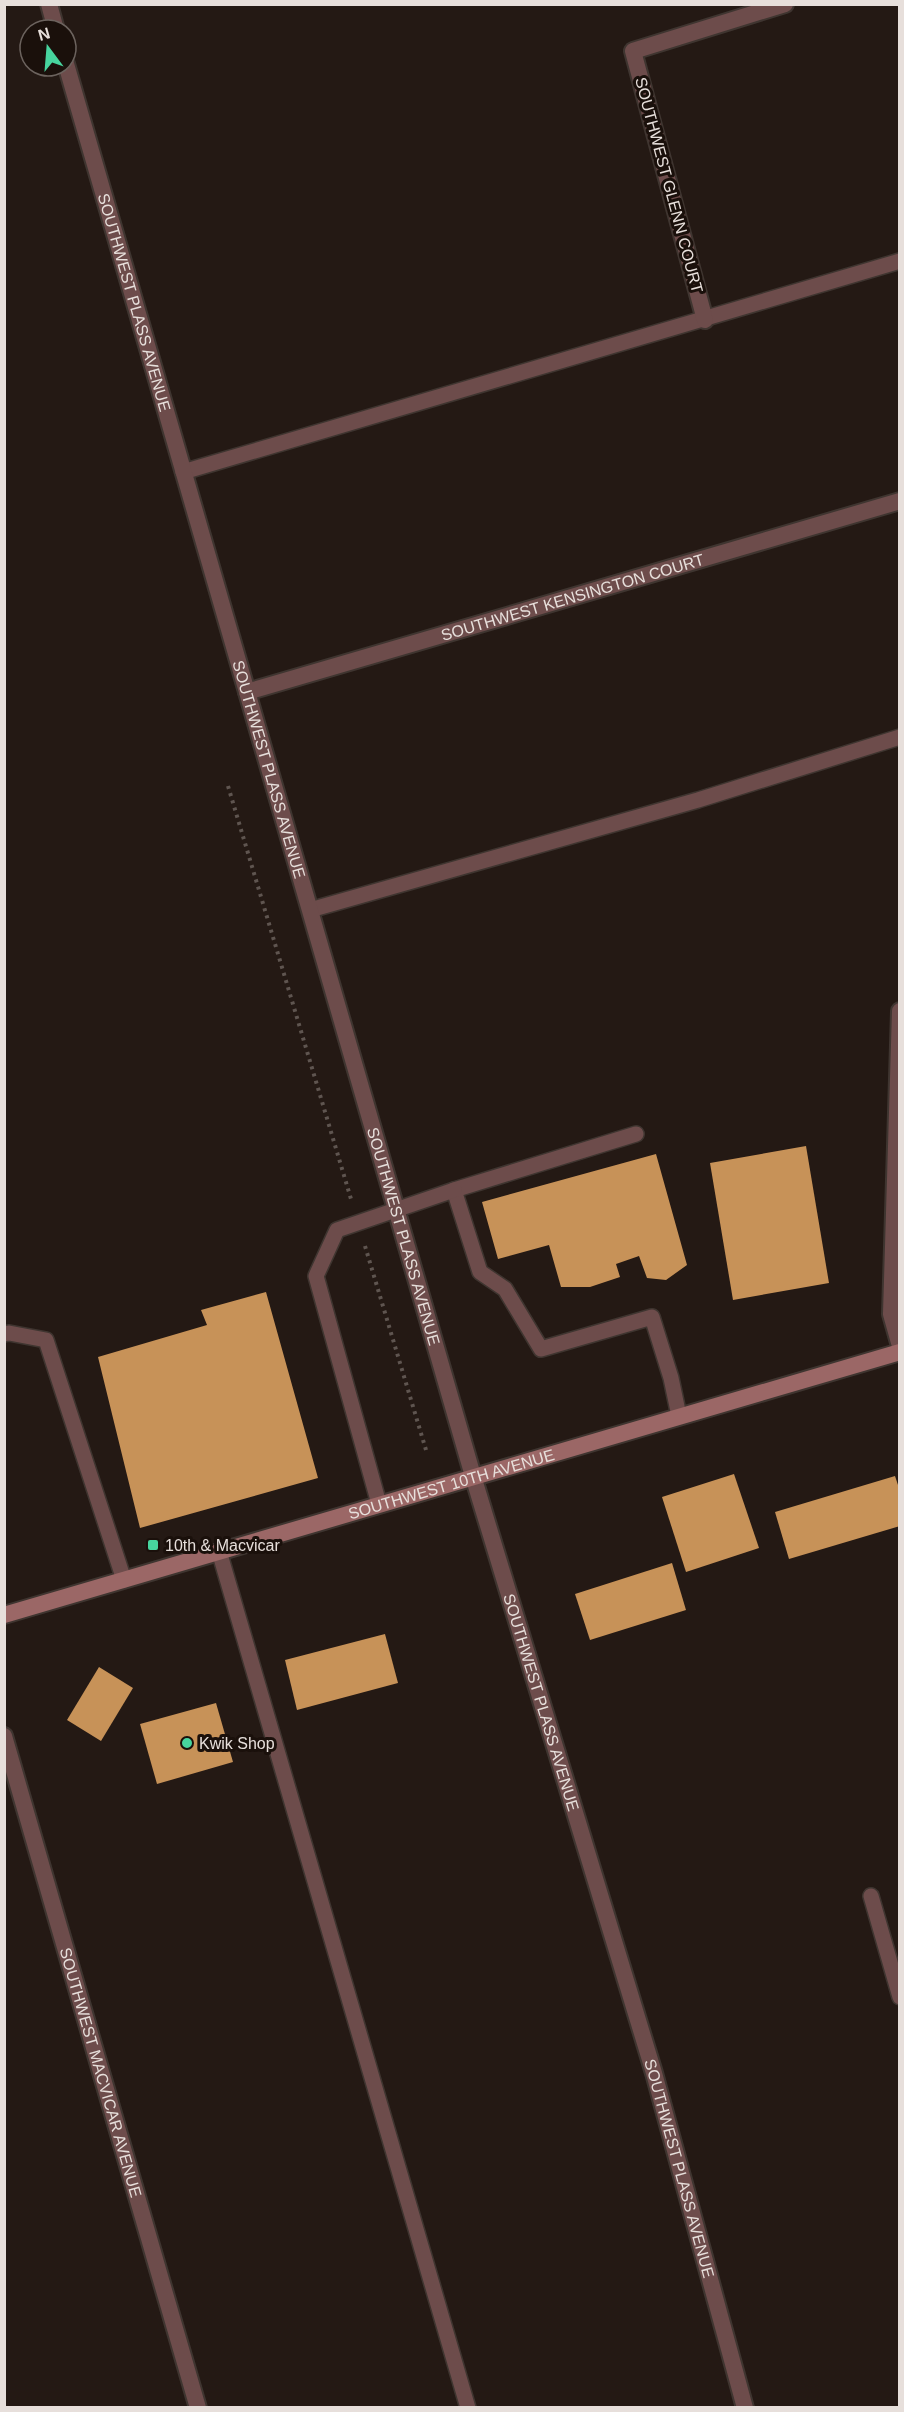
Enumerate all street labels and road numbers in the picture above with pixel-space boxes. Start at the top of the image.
street label: SOUTHWEST GLENN COURT [632,75,706,295]
street label: SOUTHWEST PLASS AVENUE [95,191,174,413]
street label: SOUTHWEST KENSINGTON COURT [439,550,706,643]
street label: SOUTHWEST PLASS AVENUE [230,658,309,880]
street label: SOUTHWEST PLASS AVENUE [364,1125,443,1347]
street label: SOUTHWEST 10TH AVENUE [346,1445,556,1522]
street label: SOUTHWEST PLASS AVENUE [501,1592,583,1813]
street label: SOUTHWEST MACVICAR AVENUE [57,1945,145,2199]
street label: SOUTHWEST PLASS AVENUE [642,2057,718,2280]

